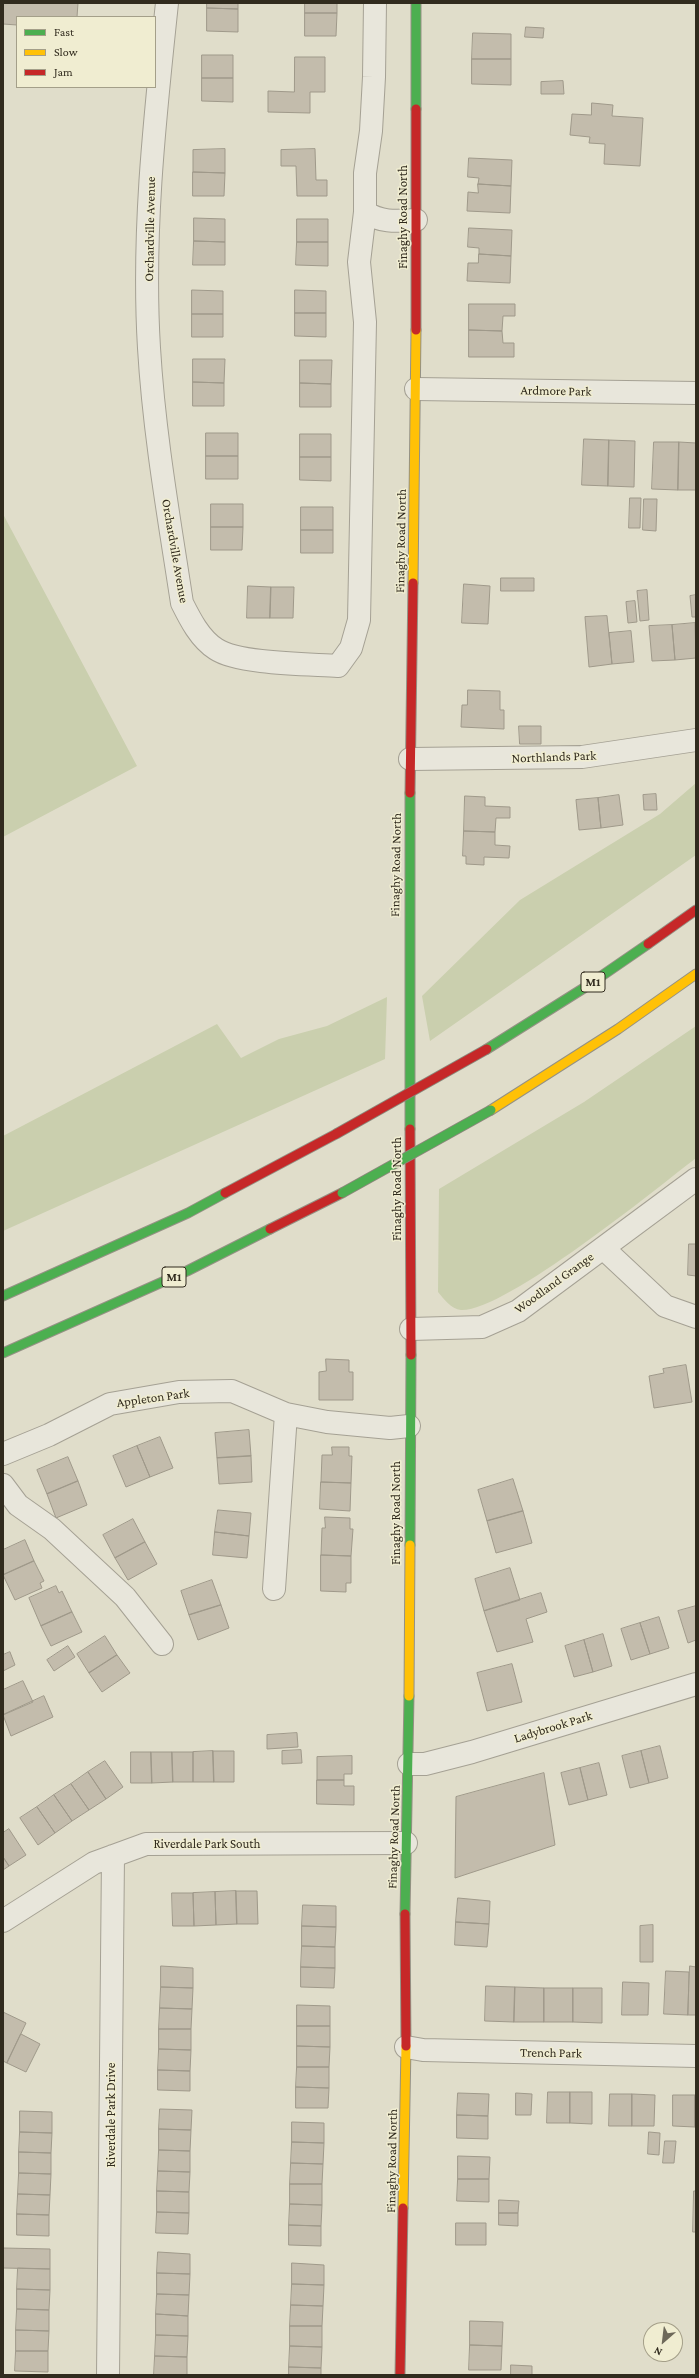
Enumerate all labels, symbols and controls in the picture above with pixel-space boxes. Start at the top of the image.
legend [16,16,156,88]
text: Fast [54,25,74,39]
text: Slow [54,45,78,59]
text: Jam [54,65,73,79]
street label: Finaghy Road North [395,165,411,269]
street label: Orchardville Avenue [141,176,159,282]
street label: Ardmore Park [520,383,592,399]
street label: Finaghy Road North [392,489,410,593]
street label: Orchardville Avenue [158,498,192,604]
street label: Northlands Park [511,748,597,766]
street label: Finaghy Road North [387,813,405,917]
road number: M1 [581,972,605,992]
street label: Finaghy Road North [389,1137,405,1241]
street label: Woodland Grange [511,1249,597,1317]
road number: M1 [162,1267,186,1287]
street label: Appleton Park [116,1385,190,1411]
street label: Finaghy Road North [388,1461,404,1565]
street label: Ladybrook Park [512,1708,594,1746]
street label: Finaghy Road North [384,1785,404,1889]
street label: Riverdale Park South [153,1836,261,1852]
street label: Trench Park [520,2045,582,2061]
street label: Riverdale Park Drive [103,2063,119,2167]
street label: Finaghy Road North [383,2109,401,2213]
north arrow [643,2322,683,2362]
text: N [652,2345,664,2359]

